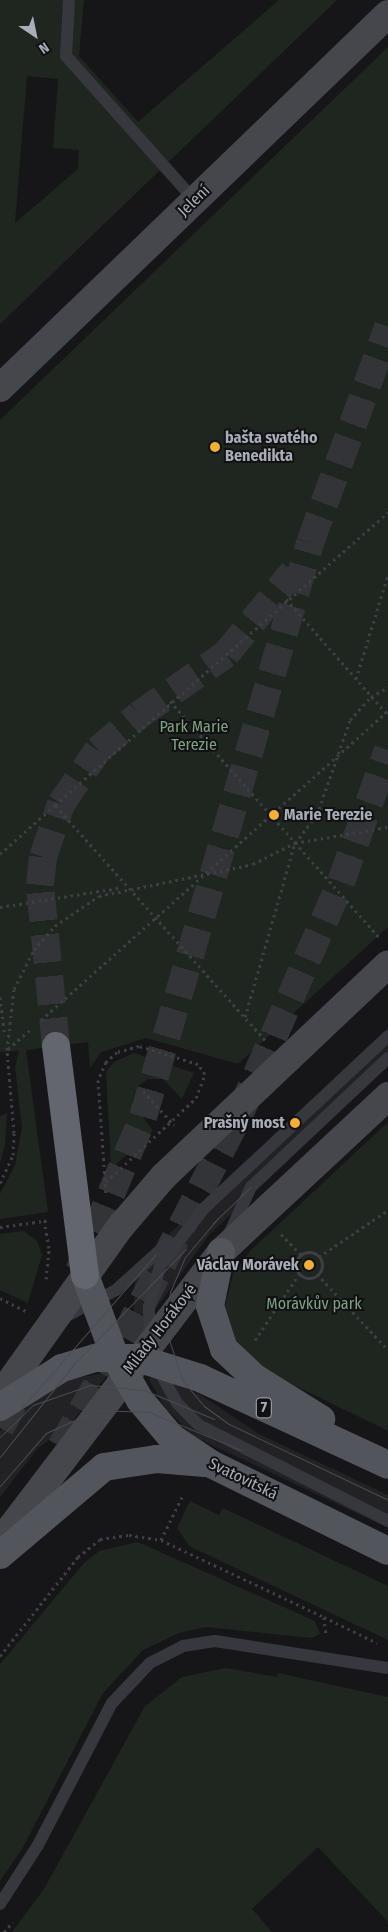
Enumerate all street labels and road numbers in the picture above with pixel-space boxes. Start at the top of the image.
street label: Jelení [174,181,214,221]
street label: Milady Horákové [119,1280,201,1378]
road number: 7 [255,1396,273,1420]
street label: Svatovítská [205,1454,281,1504]

